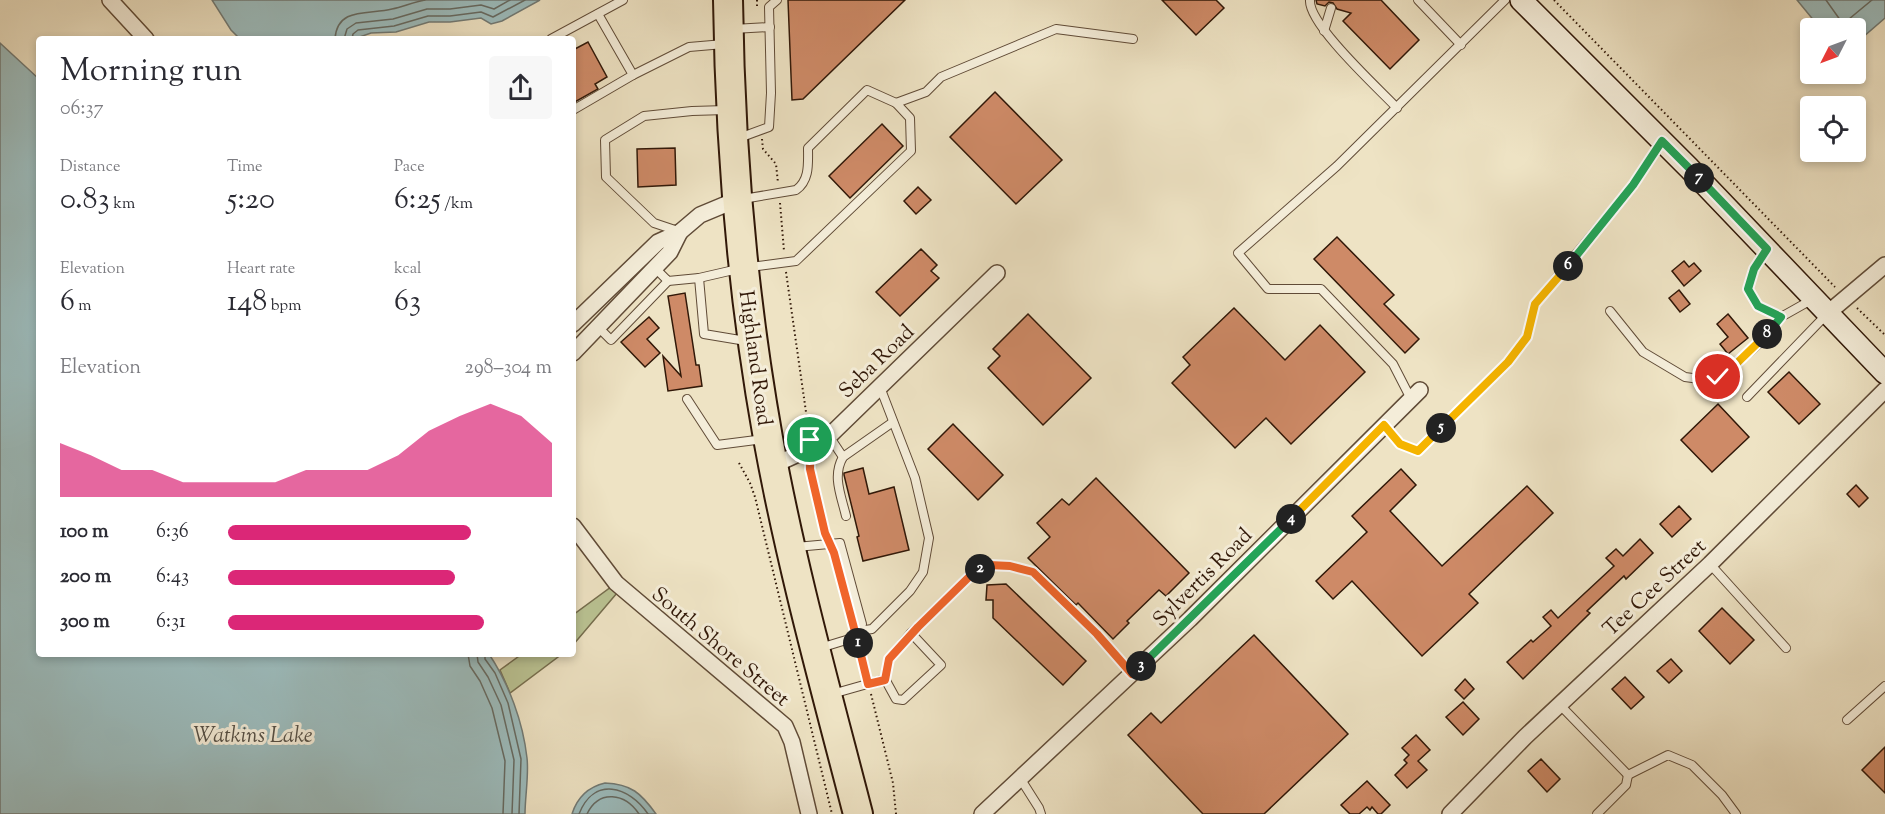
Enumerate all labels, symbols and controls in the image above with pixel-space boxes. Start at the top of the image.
north arrow [1800,18,1866,84]
map controls [1800,18,1866,162]
text: Morning run [60,48,242,96]
button: share [489,56,552,119]
text: 06:37 [60,95,104,124]
button: locate [1800,96,1866,162]
text: Distance [60,156,120,179]
text: Time [227,156,263,179]
text: Pace [394,156,425,179]
pin: 7 [1684,163,1714,193]
text: 7 [1695,166,1703,189]
text: 0.83 [60,179,110,222]
text: 5:20 [227,179,275,222]
text: 6:25 [394,179,441,222]
text: km [110,193,135,216]
text: /km [441,193,473,216]
pin: 6 [1553,251,1583,281]
text: 6 [1564,254,1572,277]
text: Elevation [60,258,125,281]
text: Heart rate [227,258,295,281]
text: kcal [394,258,422,281]
text: 6 [60,281,75,324]
text: 148 [227,281,267,324]
text: 63 [394,281,421,324]
street label: Highland Road [730,289,778,428]
text: m [75,295,92,318]
text: bpm [267,295,301,318]
street label: Seba Road [833,319,922,406]
pin: 8 [1752,319,1782,349]
text: 8 [1763,322,1771,345]
pin [1692,351,1743,402]
text: Elevation [60,354,141,383]
text: 298–304 m [465,354,552,383]
icon: check [1701,360,1734,393]
pin: 5 [1426,413,1456,443]
pin [784,414,835,465]
text: 5 [1438,416,1444,439]
icon: arrive [793,423,826,456]
pin: 4 [1276,504,1306,534]
text: 4 [1287,507,1295,530]
text: 100 m [60,518,109,547]
text: 6:36 [156,518,189,547]
street label: Sylvertis Road [1147,522,1260,635]
street label: Tee Cee Street [1597,533,1714,644]
pin: 2 [965,554,995,584]
text: 2 [976,557,984,580]
text: 200 m [60,563,111,592]
text: 6:43 [156,563,189,592]
street label: South Shore Street [644,581,795,714]
text: 300 m [60,608,110,637]
text: 6:31 [156,608,186,637]
pin: 1 [843,628,873,658]
text: 1 [855,631,861,654]
pin: 3 [1126,651,1156,681]
text: 3 [1138,654,1144,677]
water label: Watkins Lake [193,721,313,753]

